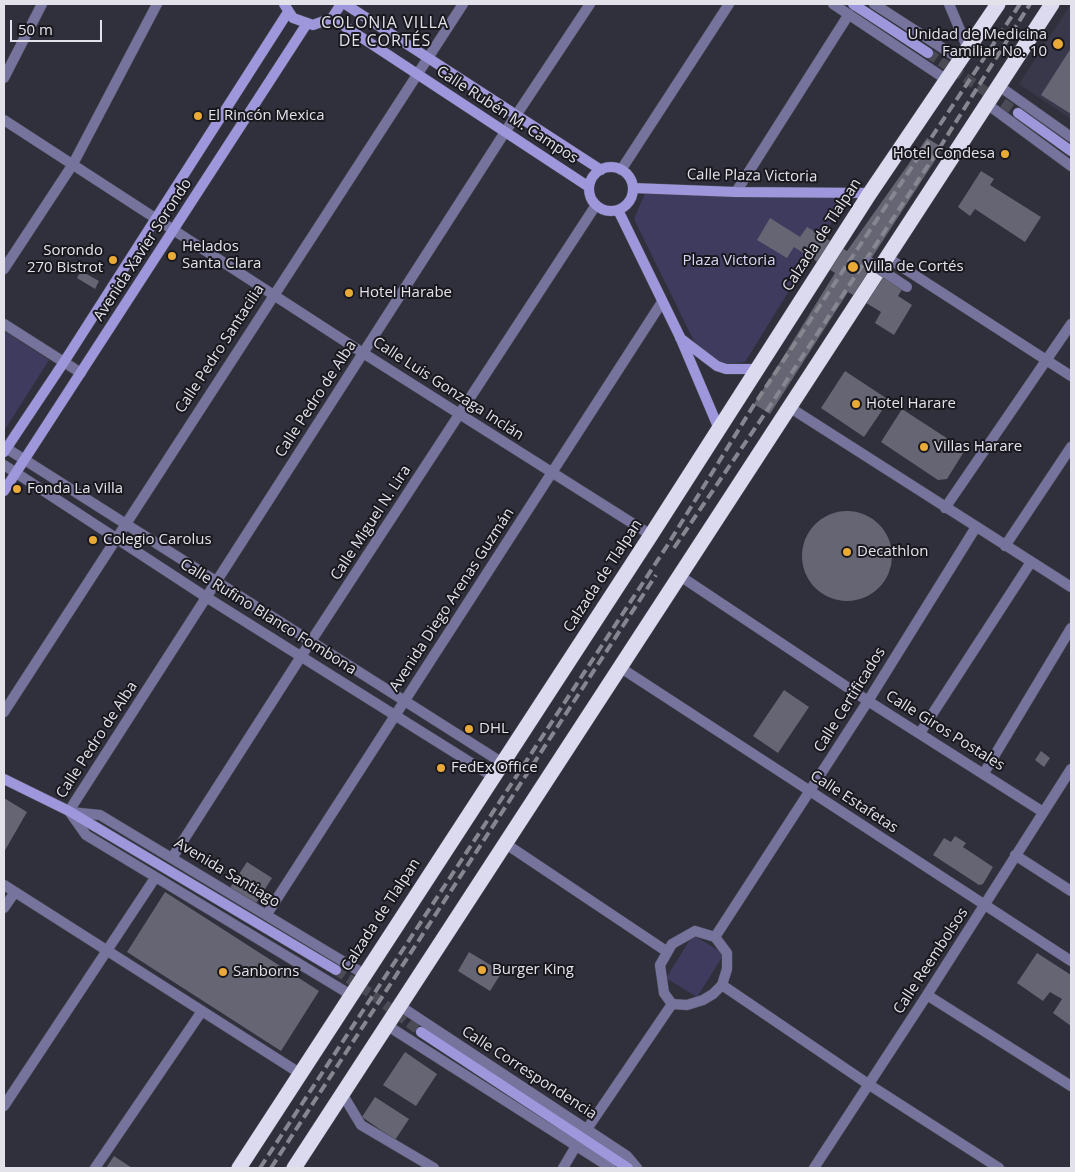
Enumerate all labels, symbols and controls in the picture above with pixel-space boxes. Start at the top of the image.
scale bar [12,10,105,42]
district label: COLONIA VILLA DE CORTÉS [319,13,451,51]
text: 50 m [18,19,53,39]
place label: Unidad de Medicina Familiar No. 10 [908,26,1047,61]
marker: Unidad de Medicina Familiar No. 10 [1051,37,1065,51]
street label: Calle Rubén M. Campos [433,62,581,168]
place label: El Rincón Mexica [208,107,325,125]
marker: El Rincón Mexica [192,110,204,122]
place label: Hotel Condesa [893,145,995,163]
marker: Hotel Condesa [999,148,1011,160]
street label: Calle Plaza Victoria [687,166,817,186]
street label: Avenida Xavier Sorondo [90,175,196,325]
street label: Calzada de Tlalpan [779,175,865,295]
place label: Helados Santa Clara [182,238,261,273]
place label: Sorondo 270 Bistrot [27,242,103,277]
marker: Helados Santa Clara [166,250,178,262]
park label: Plaza Victoria [683,252,775,270]
marker: Sorondo 270 Bistrot [107,254,119,266]
place label: Villa de Cortés [864,258,964,276]
marker: Villa de Cortés [846,260,860,274]
street label: Calle Pedro Santacilia [172,281,268,417]
place label: Hotel Harabe [359,284,452,302]
marker: Hotel Harabe [343,287,355,299]
street label: Calle Luis Gonzaga Inclán [369,333,527,445]
street label: Calle Pedro de Alba [272,337,360,461]
place label: Hotel Harare [866,395,956,413]
marker: Hotel Harare [850,398,862,410]
place label: Villas Harare [934,438,1022,456]
marker: Villas Harare [918,441,930,453]
street label: Calle Miguel N. Lira [327,462,415,584]
place label: Fonda La Villa [27,480,123,498]
marker: Fonda La Villa [11,483,23,495]
street label: Avenida Diego Arenas Guzmán [386,505,518,695]
street label: Calzada de Tlalpan [560,516,646,636]
place label: Colegio Carolus [103,531,212,549]
marker: Colegio Carolus [87,534,99,546]
place label: Decathlon [857,543,928,561]
marker: Decathlon [841,546,853,558]
street label: Calle Rufino Blanco Fombona [176,555,360,679]
street label: Calle Certificados [810,644,890,756]
street label: Calle Pedro de Alba [53,678,141,802]
street label: Calle Giros Postales [882,687,1008,775]
place label: DHL [479,720,509,738]
marker: DHL [463,723,475,735]
place label: FedEx Office [451,759,538,777]
marker: FedEx Office [435,762,447,774]
street label: Calle Estafetas [807,767,901,837]
street label: Avenida Santiago [171,834,283,912]
street label: Calzada de Tlalpan [338,855,424,975]
street label: Calle Reembolsos [890,905,972,1017]
place label: Burger King [492,961,574,979]
place label: Sanborns [233,963,299,981]
marker: Burger King [476,964,488,976]
marker: Sanborns [217,966,229,978]
street label: Calle Correspondencia [458,1023,600,1123]

